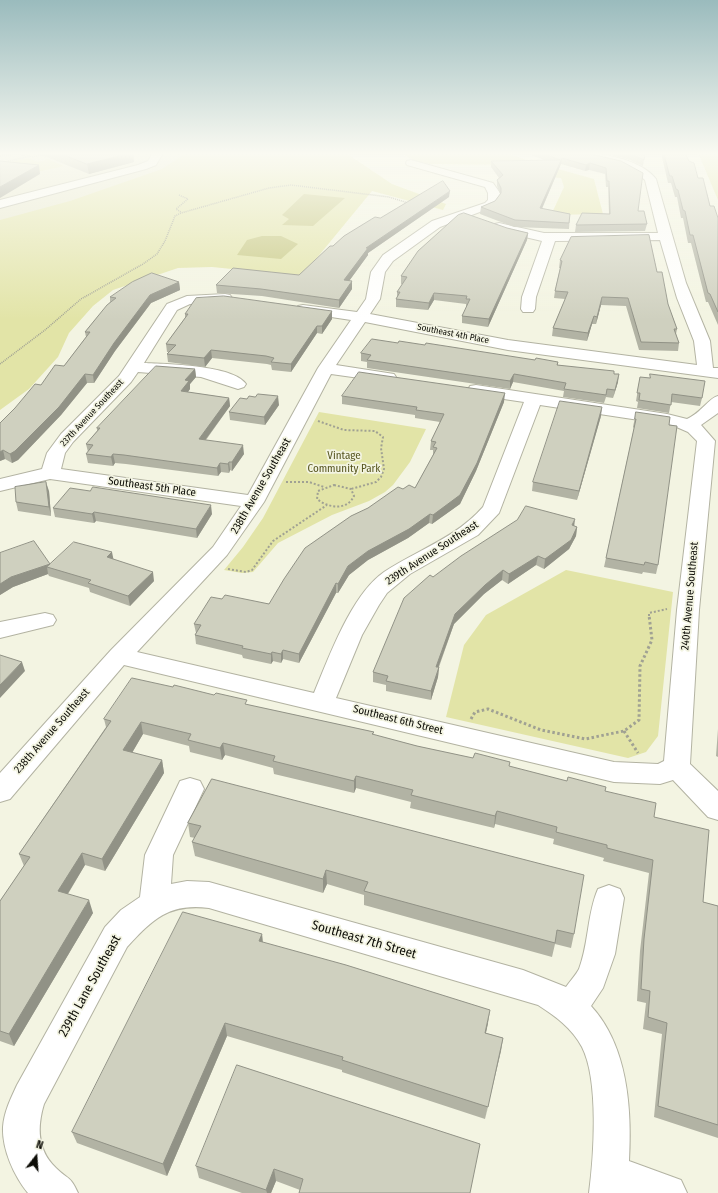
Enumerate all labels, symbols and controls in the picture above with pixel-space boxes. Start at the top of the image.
street label: Southeast 4th Place [416,322,490,346]
street label: 237th Avenue Southeast [58,377,126,449]
street label: 238th Avenue Southeast [228,436,294,536]
park label: Vintage Community Park [308,449,380,475]
street label: Southeast 5th Place [107,474,197,500]
street label: 239th Avenue Southeast [383,518,481,588]
street label: 240th Avenue Southeast [679,541,701,651]
street label: 238th Avenue Southeast [12,686,92,776]
street label: Southeast 6th Street [352,702,444,738]
street label: Southeast 7th Street [310,918,418,962]
street label: 239th Lane Southeast [56,932,124,1040]
north arrow [16,1137,56,1177]
text: N [35,1138,45,1152]

